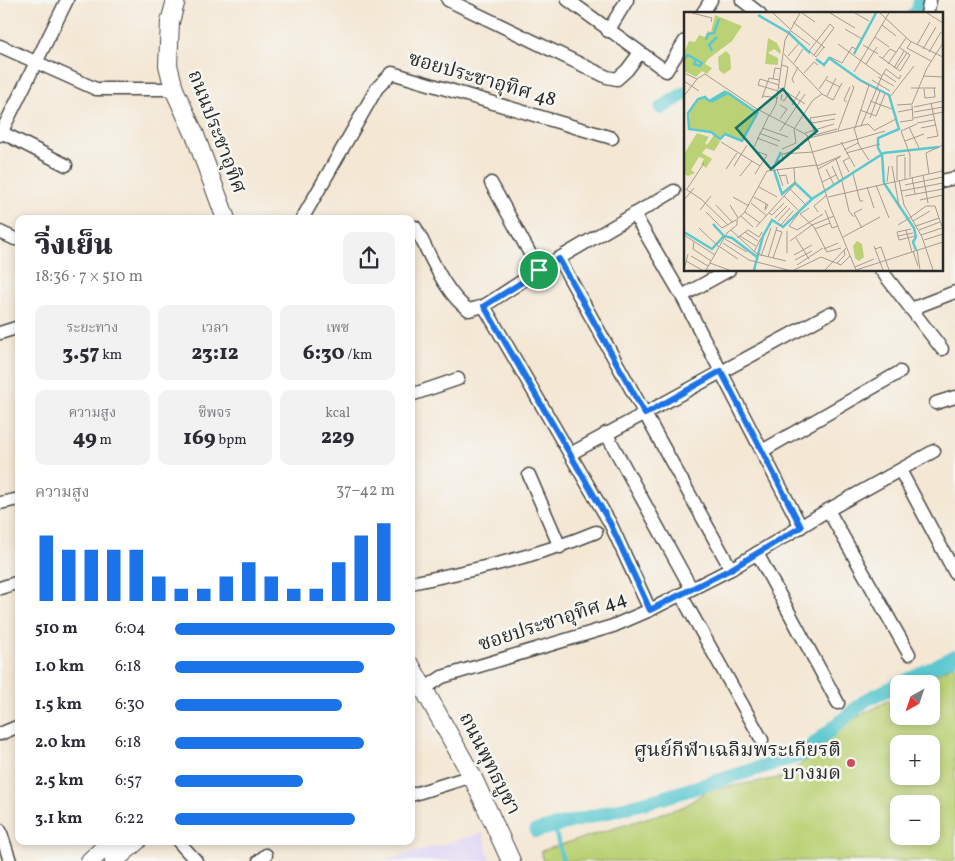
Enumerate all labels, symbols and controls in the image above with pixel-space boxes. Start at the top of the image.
inset map [684,12,942,271]
street label: ซอยประชาอุทิศ 48 [405,45,559,115]
street label: ถนนประชาอุทิศ [180,66,252,198]
text: วิ่งเย็น [35,227,113,266]
button: share [343,232,395,284]
pin [518,249,560,291]
icon: arrive [525,256,553,284]
text: 18:36 · 7 × 510 m [35,266,143,288]
text: ระยะทาง [66,319,118,338]
text: เวลา [201,319,229,338]
text: เพซ [326,319,349,338]
text: 3.57 [62,339,99,368]
text: 23:12 [192,339,238,368]
text: 6:30 [303,339,345,368]
text: km [99,346,122,365]
text: /km [345,346,373,365]
text: ความสูง [68,404,116,423]
text: ชีพจร [198,404,232,423]
text: kcal [325,404,350,423]
text: 229 [321,423,354,452]
text: 49 [73,424,97,453]
text: 169 [183,424,216,453]
text: m [97,431,112,450]
text: bpm [216,431,247,450]
text: 37–42 m [336,480,395,502]
text: ความสูง [35,482,90,504]
street label: ซอยประชาอุทิศ 44 [475,585,631,659]
text: 510 m [35,618,78,640]
text: 6:04 [115,618,146,640]
text: 1.0 km [35,656,84,678]
text: 6:18 [115,656,141,678]
north arrow [890,675,940,725]
map controls [890,675,940,845]
text: 1.5 km [35,694,82,716]
text: 6:30 [115,694,144,716]
street label: ถนนพุทธบูชา [451,708,527,820]
text: 2.0 km [35,732,86,754]
text: 6:18 [115,732,141,754]
button: + [890,735,940,785]
place label: ศูนย์กีฬาเฉลิมพระเกียรติ บางมด [634,737,841,788]
marker: ศูนย์กีฬาเฉลิมพระเกียรติ บางมด [845,757,857,769]
text: 2.5 km [35,770,84,792]
text: 6:57 [115,770,142,792]
button: − [890,795,940,845]
text: 3.1 km [35,808,83,830]
text: 6:22 [115,808,144,830]

